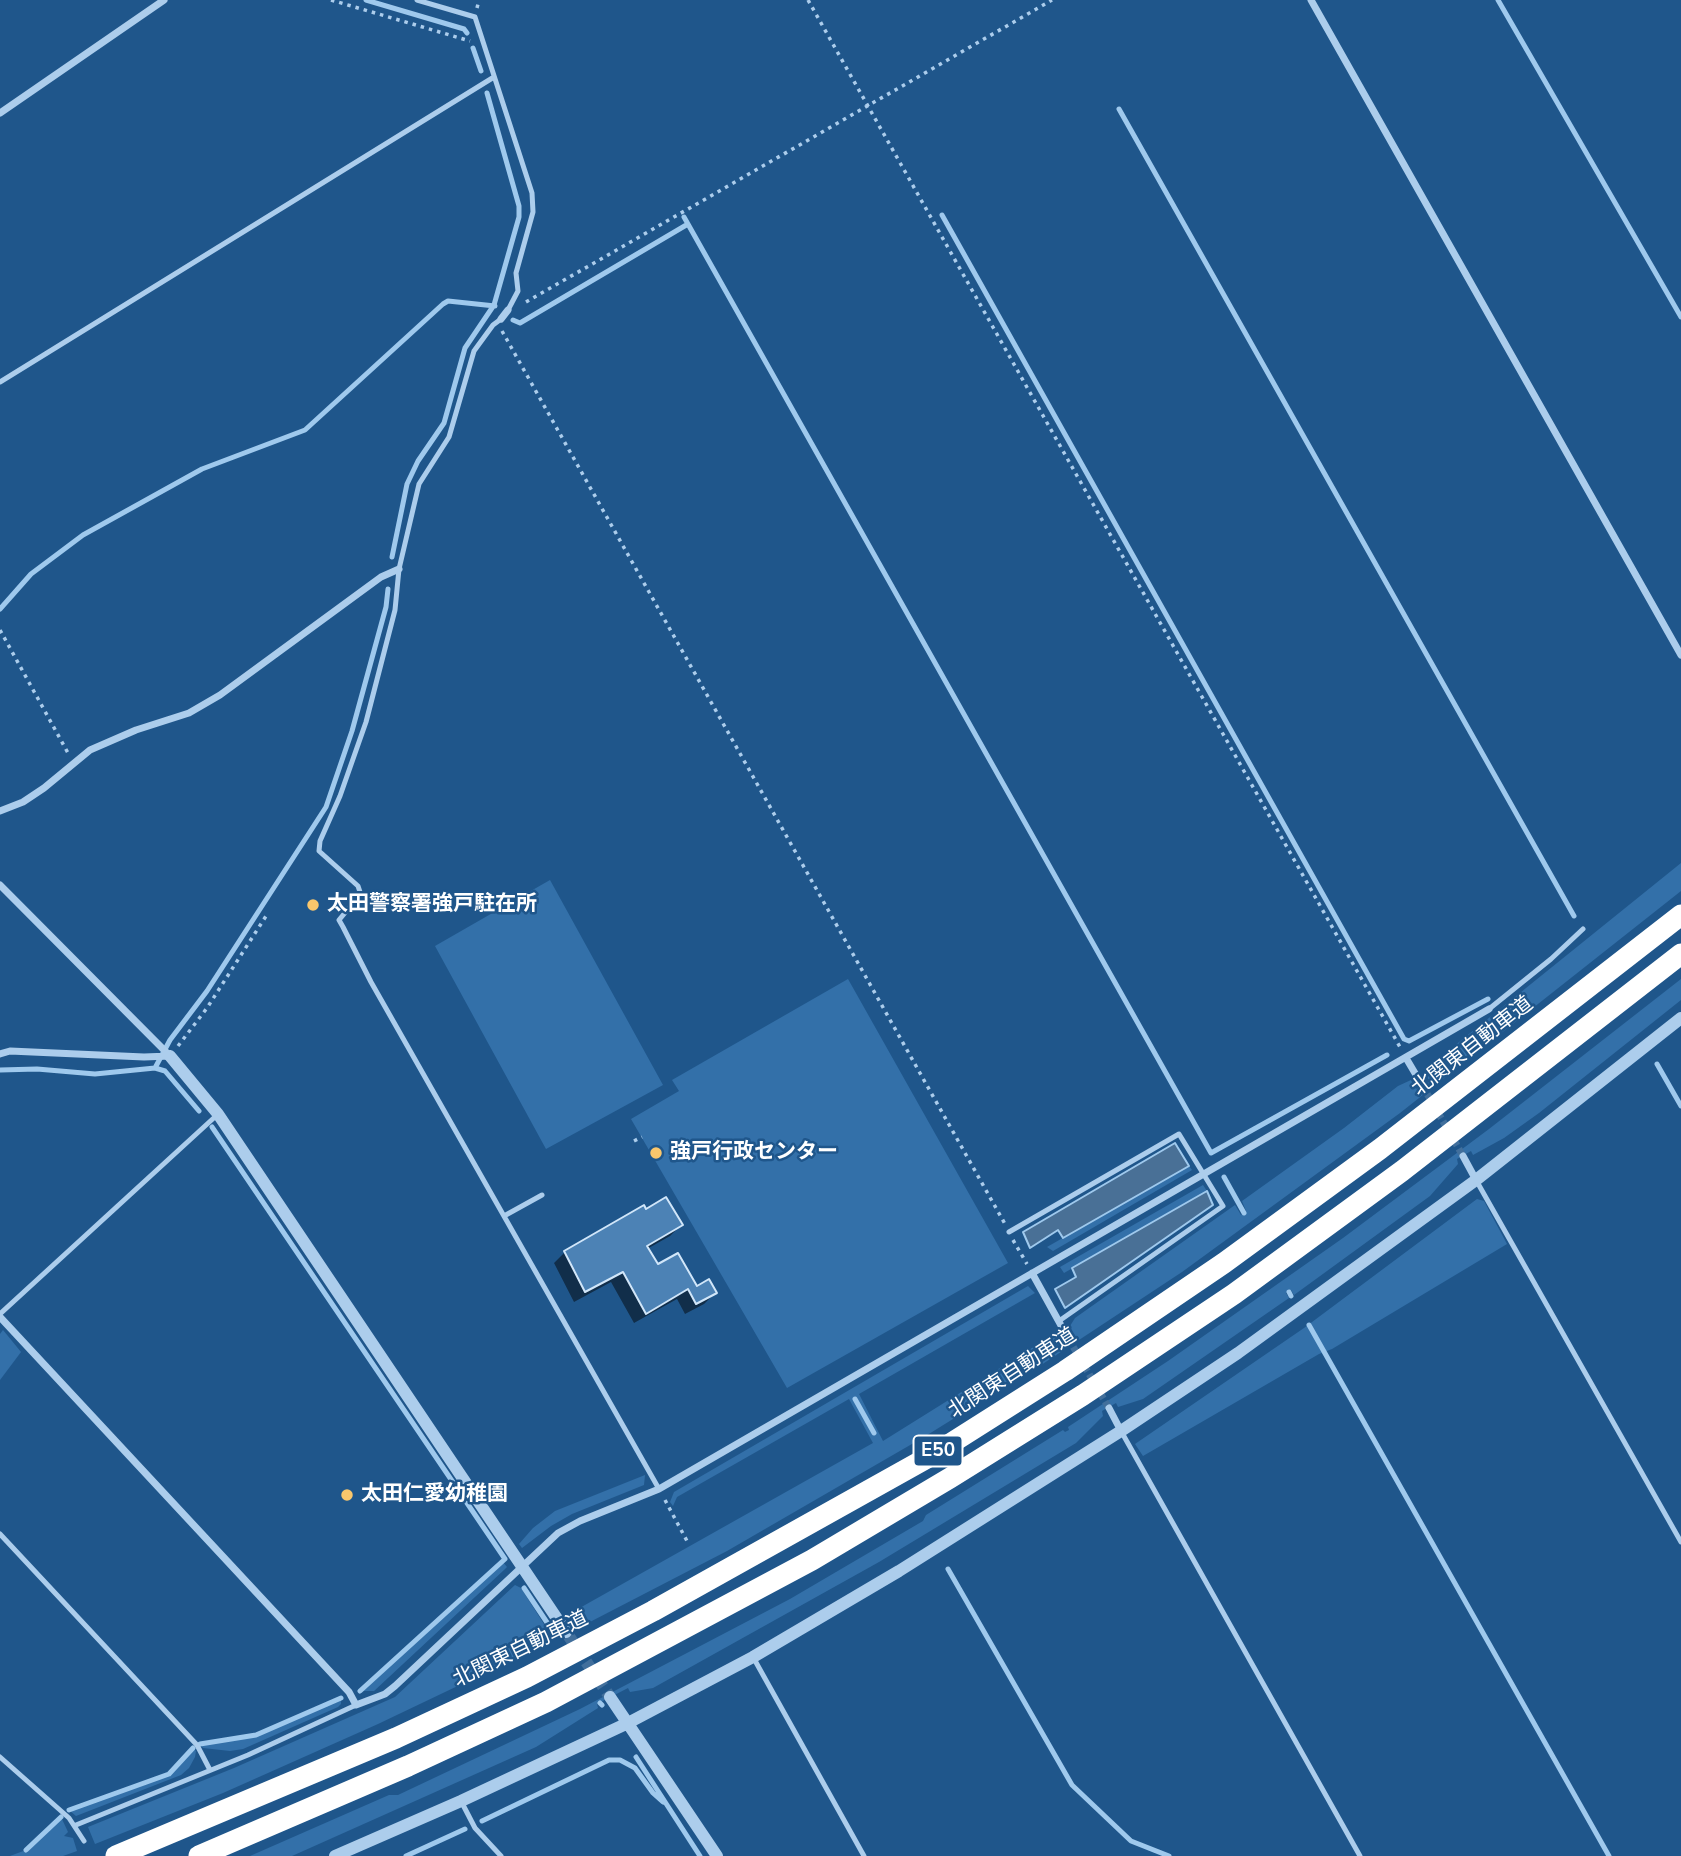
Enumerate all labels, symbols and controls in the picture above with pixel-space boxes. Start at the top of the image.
place label: 太田警察署強戸駐在所 [327,892,537,918]
marker: 太田警察署強戸駐在所 [305,897,321,913]
street label: 北関東自動車道 [1407,992,1539,1102]
place label: 強戸行政センター [670,1140,838,1166]
marker: 強戸行政センター [648,1145,664,1161]
street label: 北関東自動車道 [944,1323,1082,1425]
road number: E50 [914,1436,962,1466]
place label: 太田仁愛幼稚園 [361,1482,508,1508]
marker: 太田仁愛幼稚園 [339,1487,355,1503]
street label: 北関東自動車道 [449,1606,593,1694]

